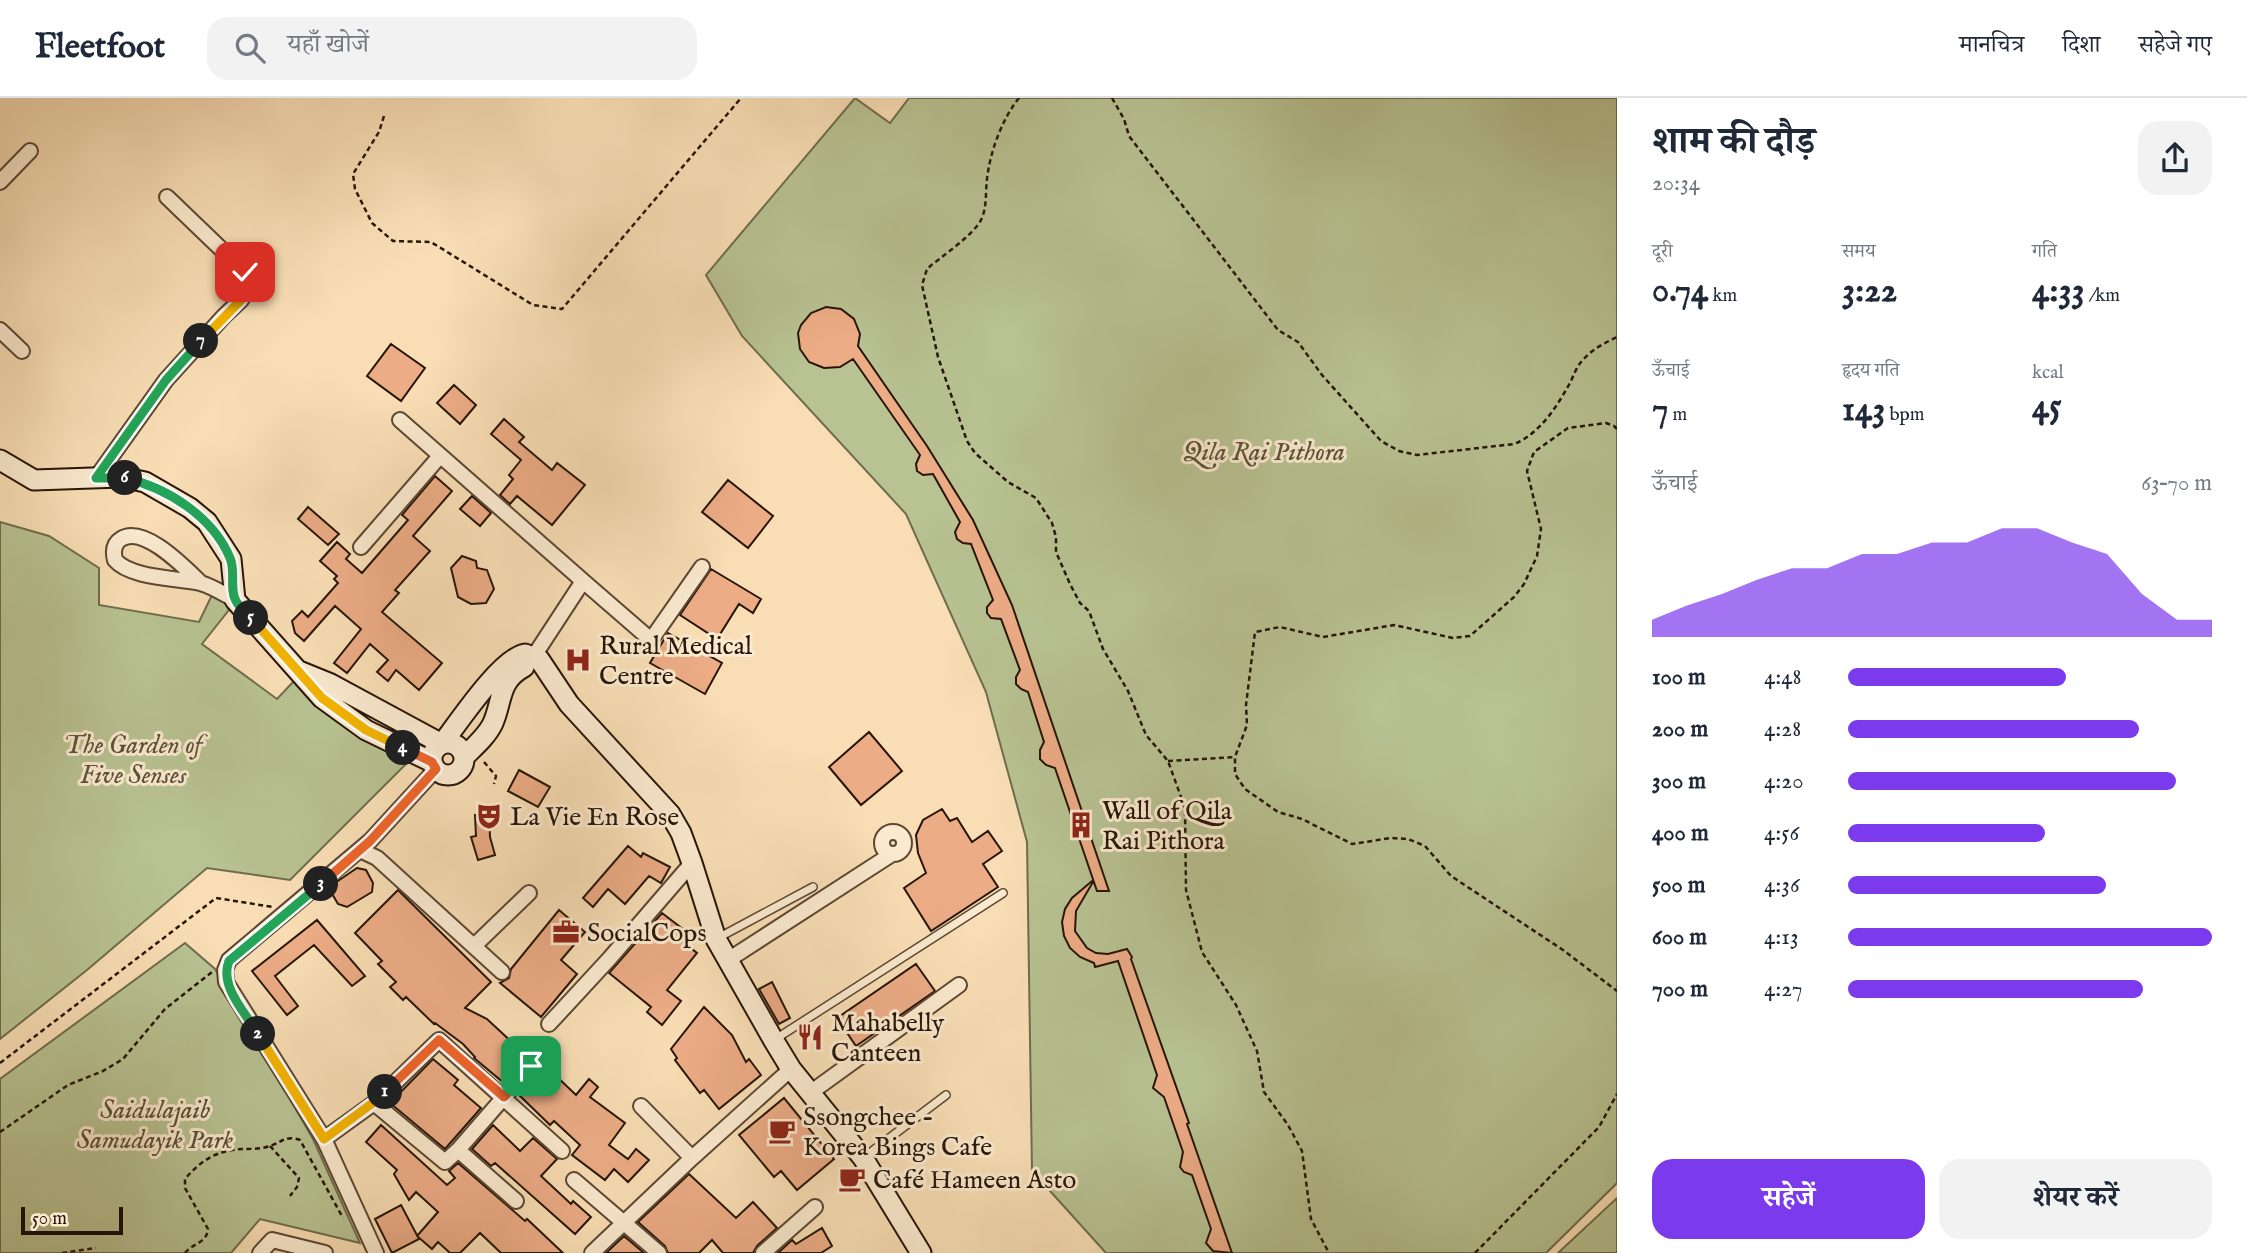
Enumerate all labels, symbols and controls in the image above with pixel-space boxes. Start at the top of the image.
search box [207,17,697,80]
text: Fleetfoot [35,27,165,69]
text: यहाँ खोजें [287,28,369,61]
icon: search [231,29,269,67]
text: मानचित्र [1959,30,2024,61]
text: दिशा [2062,30,2101,61]
text: सहेजे गए [2139,30,2212,61]
text: शाम की दौड़ [1652,119,1815,167]
button: share [2138,121,2212,195]
text: 20:34 [1652,169,1700,198]
text: दूरी [1652,240,1673,264]
text: समय [1842,240,1875,264]
text: गति [2032,240,2057,264]
pin [215,242,275,302]
icon: check [226,253,264,291]
text: 0.74 [1652,269,1708,314]
text: 3:22 [1842,269,1897,314]
text: 4:33 [2032,269,2085,314]
text: km [1708,284,1737,308]
text: /km [2085,284,2120,308]
pin: 7 [184,324,218,358]
text: 7 [196,328,205,352]
text: ऊँचाई [1652,359,1689,383]
text: हृदय गति [1842,359,1899,383]
text: kcal [2032,361,2064,385]
text: 45 [2032,385,2062,430]
text: 7 [1652,388,1668,433]
text: 143 [1842,388,1885,433]
text: m [1668,403,1687,427]
text: bpm [1885,403,1925,427]
park label: Qila Rai Pithora [1183,436,1345,469]
pin: 6 [108,460,142,496]
text: 6 [120,465,129,489]
text: ऊँचाई [1652,469,1697,498]
text: 63–70 m [2141,469,2212,498]
pin: 5 [233,601,268,636]
text: 5 [247,605,254,629]
place label: Rural Medical Centre [599,630,753,693]
hospital icon: Rural Medical Centre [563,645,593,675]
text: 100 m [1652,663,1706,692]
text: 4:48 [1764,663,1802,692]
text: 200 m [1652,715,1708,744]
text: 4:28 [1764,715,1801,744]
park label: The Garden of Five Senses [64,729,209,792]
pin: 4 [386,730,420,766]
text: 4 [398,735,407,759]
text: 300 m [1652,767,1706,796]
text: 4:20 [1764,767,1803,796]
place label: Wall of Qila Rai Pithora [1102,795,1233,858]
theatre icon: La Vie En Rose [474,801,504,831]
place label: La Vie En Rose [510,801,679,834]
building icon: Wall of Qila Rai Pithora [1066,810,1096,840]
text: 400 m [1652,819,1709,848]
text: 4:56 [1764,819,1799,848]
pin: 3 [304,866,338,902]
text: 3 [317,871,324,895]
text: 500 m [1652,871,1706,900]
text: 4:36 [1764,871,1800,900]
office icon: SocialCops [551,917,581,947]
place label: SocialCops [587,917,707,950]
text: 600 m [1652,923,1707,952]
text: 4:13 [1764,923,1799,952]
text: 700 m [1652,975,1708,1004]
text: 4:27 [1764,975,1803,1004]
place label: Mahabelly Canteen [831,1007,945,1070]
pin: 2 [240,1016,276,1052]
text: 2 [253,1021,262,1045]
restaurant icon: Mahabelly Canteen [795,1022,825,1052]
pin [501,1036,561,1096]
icon: arrive [512,1047,550,1085]
pin: 1 [368,1074,402,1110]
text: 1 [381,1079,388,1103]
park label: Saidulajaib Samudayik Park [77,1094,234,1157]
place label: Ssongchee - Korea Bings Cafe [803,1101,992,1164]
cafe icon: Ssongchee - Korea Bings Cafe [767,1116,797,1146]
button: सहेजें [1652,1159,1925,1239]
button: शेयर करें [1939,1159,2212,1239]
cafe icon: Café Hameen Asto [837,1164,867,1194]
place label: Café Hameen Asto [873,1164,1076,1197]
scale bar [21,1204,122,1236]
text: 50 m [32,1207,67,1231]

